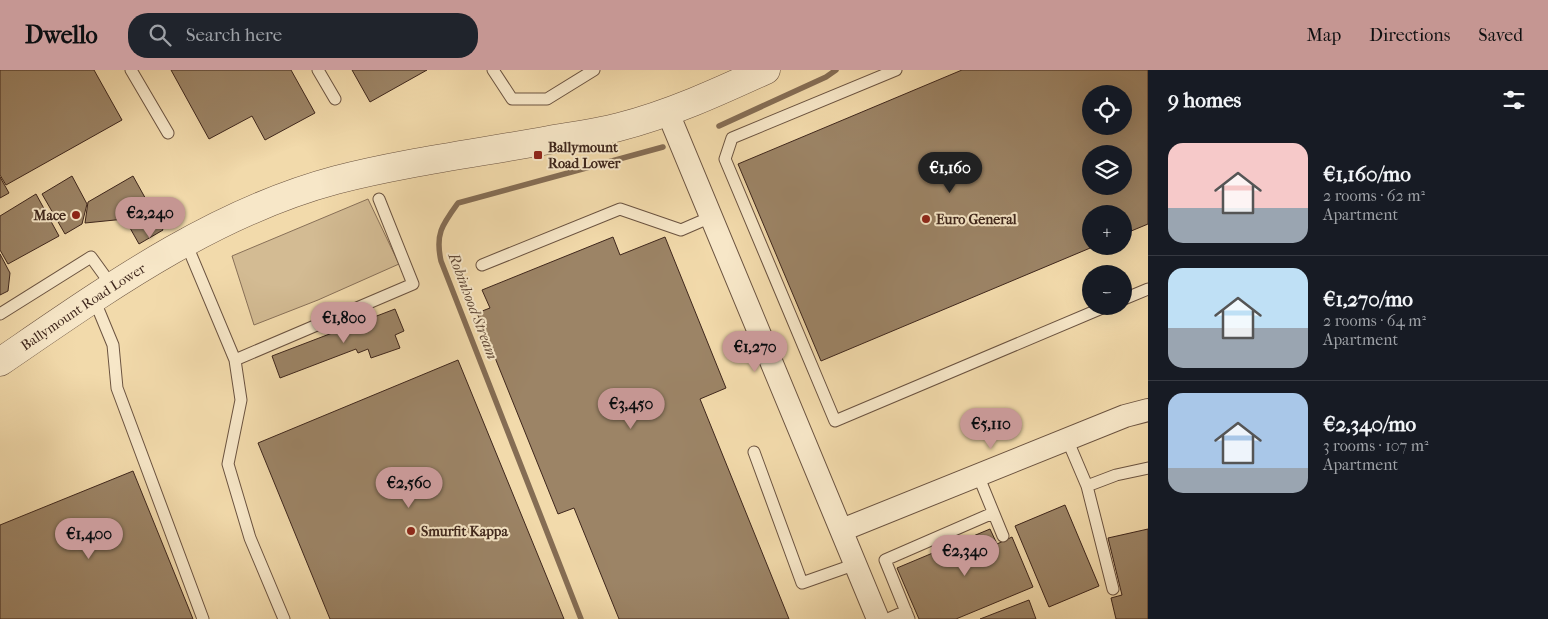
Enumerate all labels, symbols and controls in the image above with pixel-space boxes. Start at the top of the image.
search box [128,13,478,58]
text: Dwello [25,21,98,49]
icon: search [146,21,174,49]
text: Search here [186,24,282,46]
text: Map [1307,25,1341,46]
text: Directions [1369,25,1450,46]
text: Saved [1478,25,1523,46]
map controls [1082,85,1132,315]
button: locate [1082,85,1132,135]
icon: filters [1500,86,1528,114]
text: 9 homes [1168,88,1241,112]
place label: Ballymount Road Lower [548,139,622,172]
button: layers [1082,145,1132,195]
marker: Ballymount Road Lower [532,149,544,161]
pin: €1,160 [909,152,991,194]
text: €1,160 [929,158,971,177]
text: €1,160/mo [1323,162,1411,186]
icon: home [1208,163,1268,223]
text: 2 rooms · 62 m² [1323,186,1425,205]
pin: €2,240 [109,196,191,239]
text: €2,240 [126,203,174,222]
button: + [1082,205,1132,255]
text: Apartment [1323,205,1398,224]
place label: Mace [33,207,66,224]
marker: Mace [70,209,82,221]
place label: Euro General [936,211,1017,228]
marker: Euro General [920,213,932,225]
water label: Robinhood Stream [444,249,502,362]
street label: Ballymount Road Lower [18,260,149,354]
button: − [1082,265,1132,315]
text: €1,270/mo [1323,287,1413,311]
icon: home [1208,288,1268,348]
pin: €1,800 [303,302,385,344]
text: €1,800 [322,308,366,327]
text: 2 rooms · 64 m² [1323,311,1426,330]
pin: €1,270 [714,330,796,373]
text: Apartment [1323,330,1398,349]
text: €1,270 [733,337,777,356]
pin: €3,450 [590,388,672,430]
text: €3,450 [609,394,653,413]
pin: €5,110 [950,408,1032,450]
text: €2,340/mo [1323,412,1416,436]
icon: home [1208,413,1268,473]
text: €5,110 [971,414,1011,433]
text: 3 rooms · 107 m² [1323,436,1429,455]
text: Apartment [1323,455,1398,474]
pin: €2,560 [368,466,450,509]
text: €2,560 [387,473,431,492]
pin: €1,400 [48,518,130,560]
place label: Smurfit Kappa [421,523,508,540]
text: €1,400 [66,524,112,543]
marker: Smurfit Kappa [405,525,417,537]
pin: €2,340 [924,534,1006,577]
text: €2,340 [942,541,988,560]

